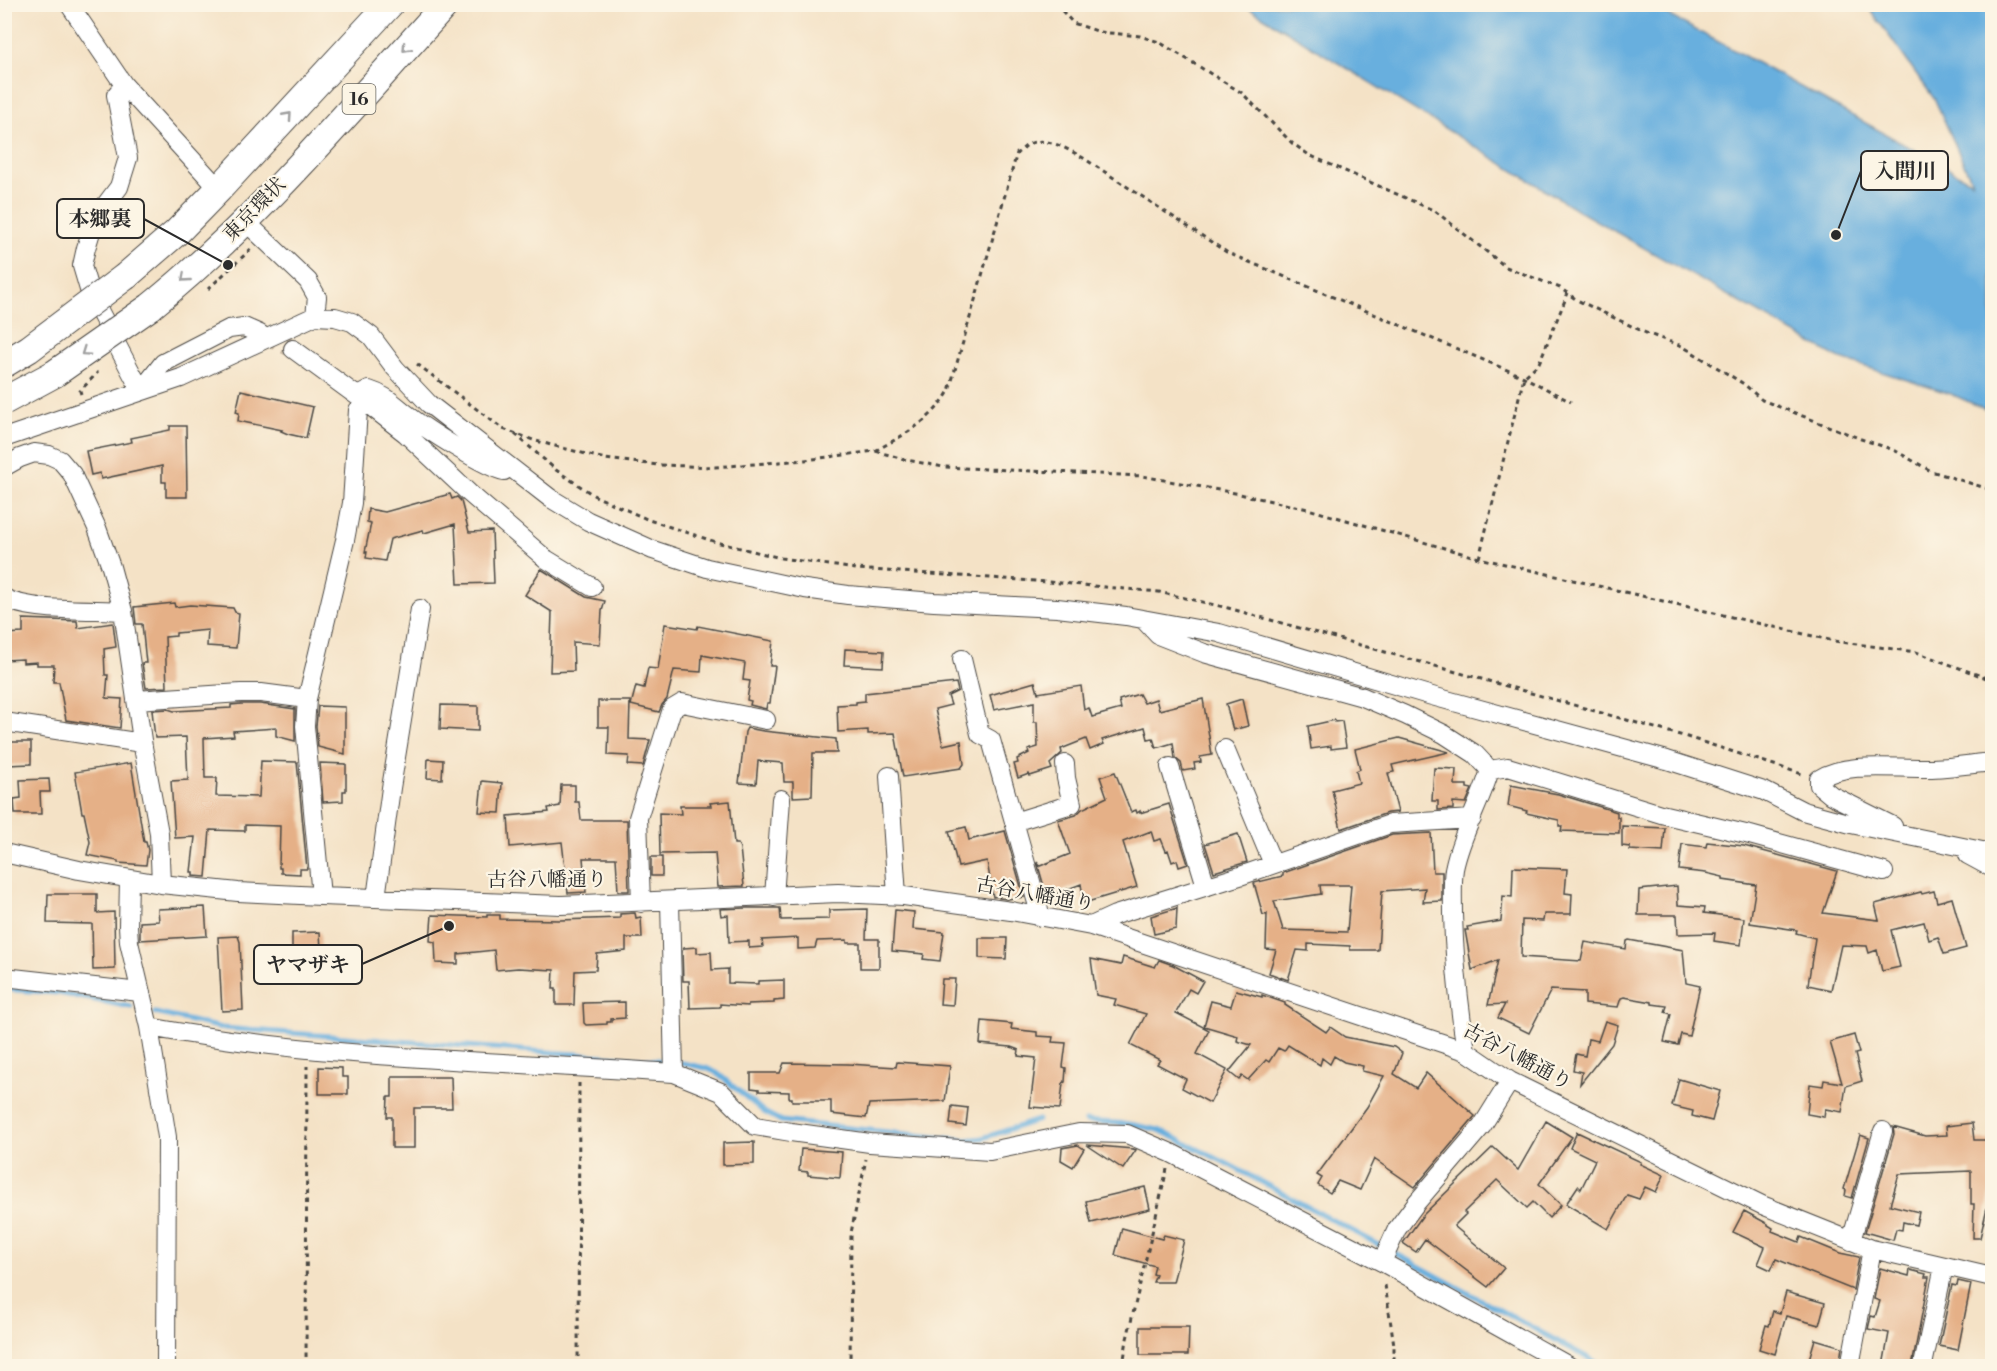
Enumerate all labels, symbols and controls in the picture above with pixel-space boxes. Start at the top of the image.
one-way arrow [402,41,413,51]
road number: 16 [342,84,376,114]
one-way arrow [281,112,292,123]
callout: 入間川 [1861,151,1948,190]
text: 入間川 [1874,159,1937,185]
street label: 東京環状 [218,173,292,247]
callout: 本郷裏 [57,199,144,238]
text: 本郷裏 [69,207,132,233]
one-way arrow [181,270,192,281]
one-way arrow [80,345,91,356]
street label: 古谷八幡通り [487,868,607,893]
street label: 古谷八幡通り [974,872,1096,918]
callout: ヤマザキ [254,945,362,984]
text: ヤマザキ [266,953,350,979]
street label: 古谷八幡通り [1458,1018,1576,1096]

